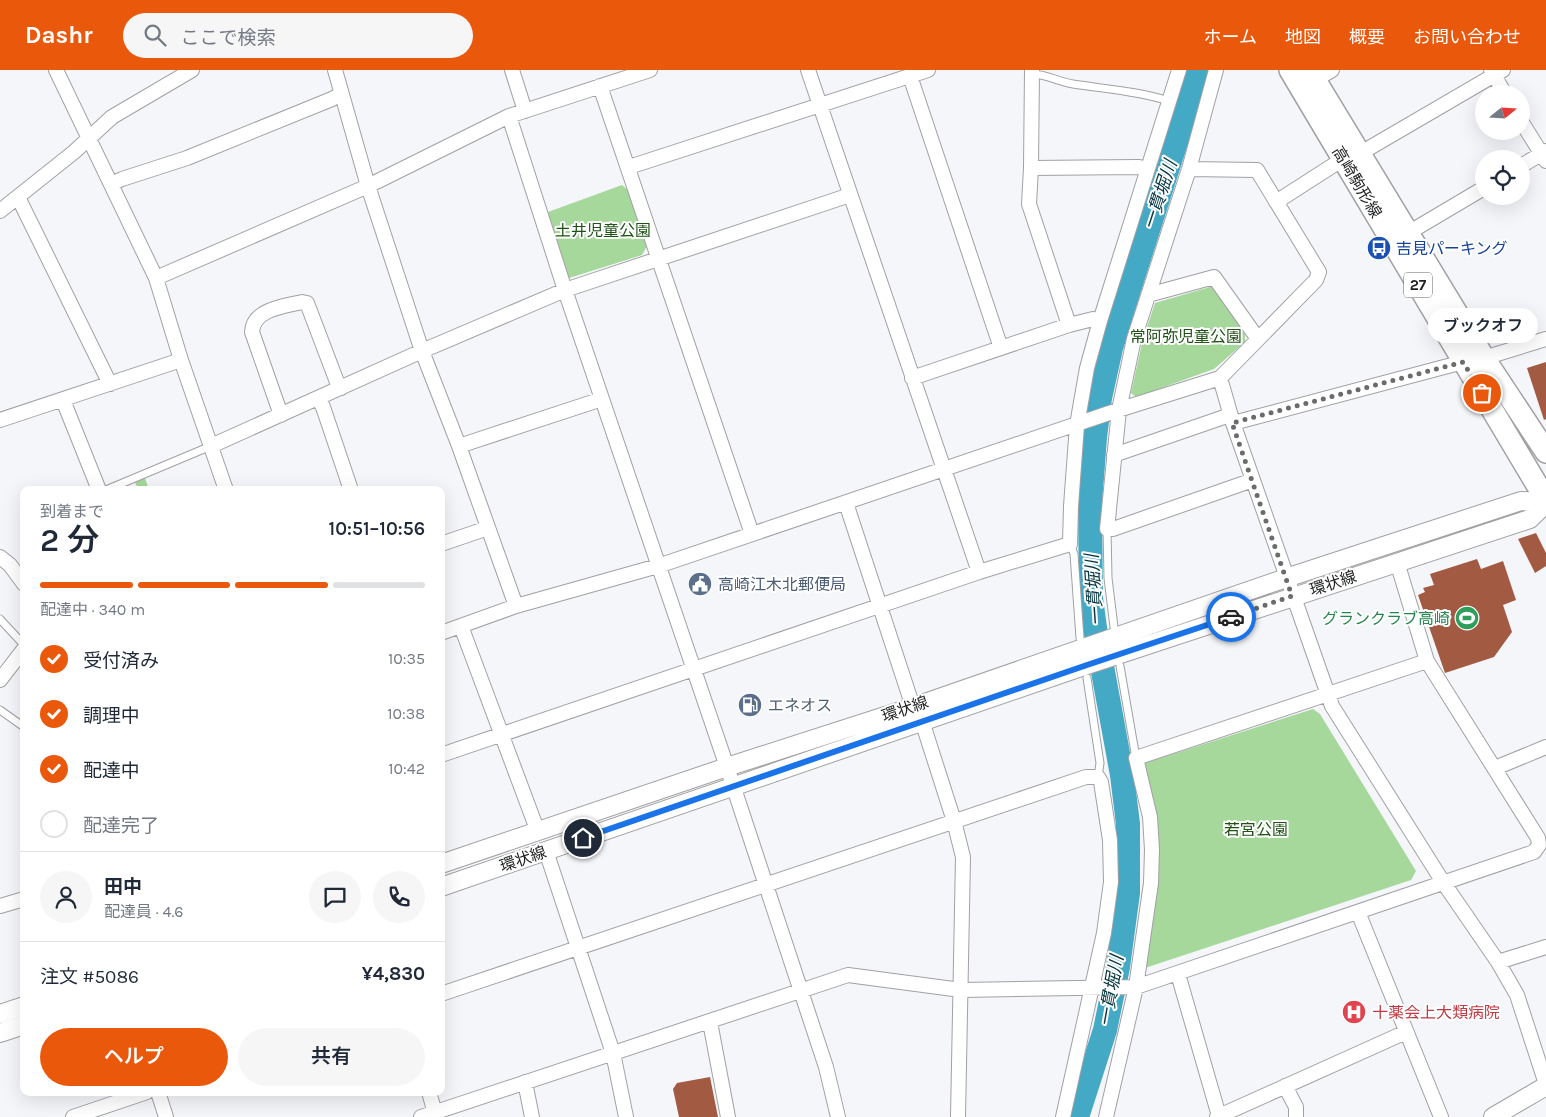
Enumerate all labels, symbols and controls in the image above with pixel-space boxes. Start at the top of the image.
search box [123,13,473,58]
text: Dashr [25,21,93,49]
icon: search [141,21,169,49]
text: ホーム [1204,26,1257,48]
text: 地図 [1285,26,1321,48]
text: 概要 [1349,26,1385,48]
text: お問い合わせ [1413,26,1521,48]
text: ここで検索 [181,27,276,49]
north arrow [1475,85,1530,140]
map controls [1475,85,1530,205]
street label: 高崎駒形線 [1328,143,1386,221]
button: locate [1475,150,1530,205]
water label: 一貫堀川 [1138,155,1182,233]
park label: 土井児童公園 [555,221,651,240]
bus stop icon: 吉見パーキング [1366,235,1392,261]
place label: 吉見パーキング [1396,239,1508,258]
road number: 27 [1404,272,1432,298]
callout: ブックオフ [1427,308,1537,343]
text: ブックオフ [1443,316,1523,335]
park label: 常阿弥児童公園 [1130,327,1242,346]
pin [1461,372,1503,414]
icon: bag [1468,379,1496,407]
text: 到着まで [40,502,104,521]
text: 10:51–10:56 [329,518,425,540]
text: 2 分 [40,522,99,559]
water label: 一貫堀川 [1080,551,1107,627]
street label: 環状線 [1307,567,1359,599]
public building icon: 高崎江木北郵便局 [687,571,713,597]
place label: 高崎江木北郵便局 [718,575,846,594]
courier [1206,592,1256,642]
text: 配達中 · 340 m [40,600,145,619]
icon: car [1217,603,1245,631]
sports icon: グランクラブ高崎 [1454,605,1480,631]
place label: グランクラブ高崎 [1322,609,1450,628]
icon: check [40,645,68,673]
text: 10:35 [388,649,425,668]
text: 受付済み [83,650,159,672]
fuel station icon: エネオス [737,692,763,718]
street label: 環状線 [879,692,931,726]
place label: エネオス [768,696,832,715]
icon: check [40,700,68,728]
text: 10:38 [387,704,425,723]
text: 調理中 [83,705,140,727]
icon: check [40,755,68,783]
text: 10:42 [388,759,425,778]
text: 配達中 [83,760,140,782]
text: 配達完了 [83,815,159,837]
pin [562,817,604,859]
park label: 若宮公園 [1224,820,1288,839]
icon: home [569,824,597,852]
street label: 環状線 [497,842,549,876]
button: person [40,871,92,923]
button: chat [309,871,361,923]
button: phone [373,871,425,923]
text: 田中 [104,876,142,898]
text: 配達員 · 4.6 [104,902,183,921]
water label: 一貫堀川 [1094,952,1128,1028]
text: ¥4,830 [362,963,425,985]
text: 注文 #5086 [40,966,139,988]
hospital icon: 十薬会上大類病院 [1341,999,1367,1025]
place label: 十薬会上大類病院 [1372,1003,1500,1022]
button: ヘルプ [40,1028,228,1086]
button: 共有 [238,1028,425,1086]

